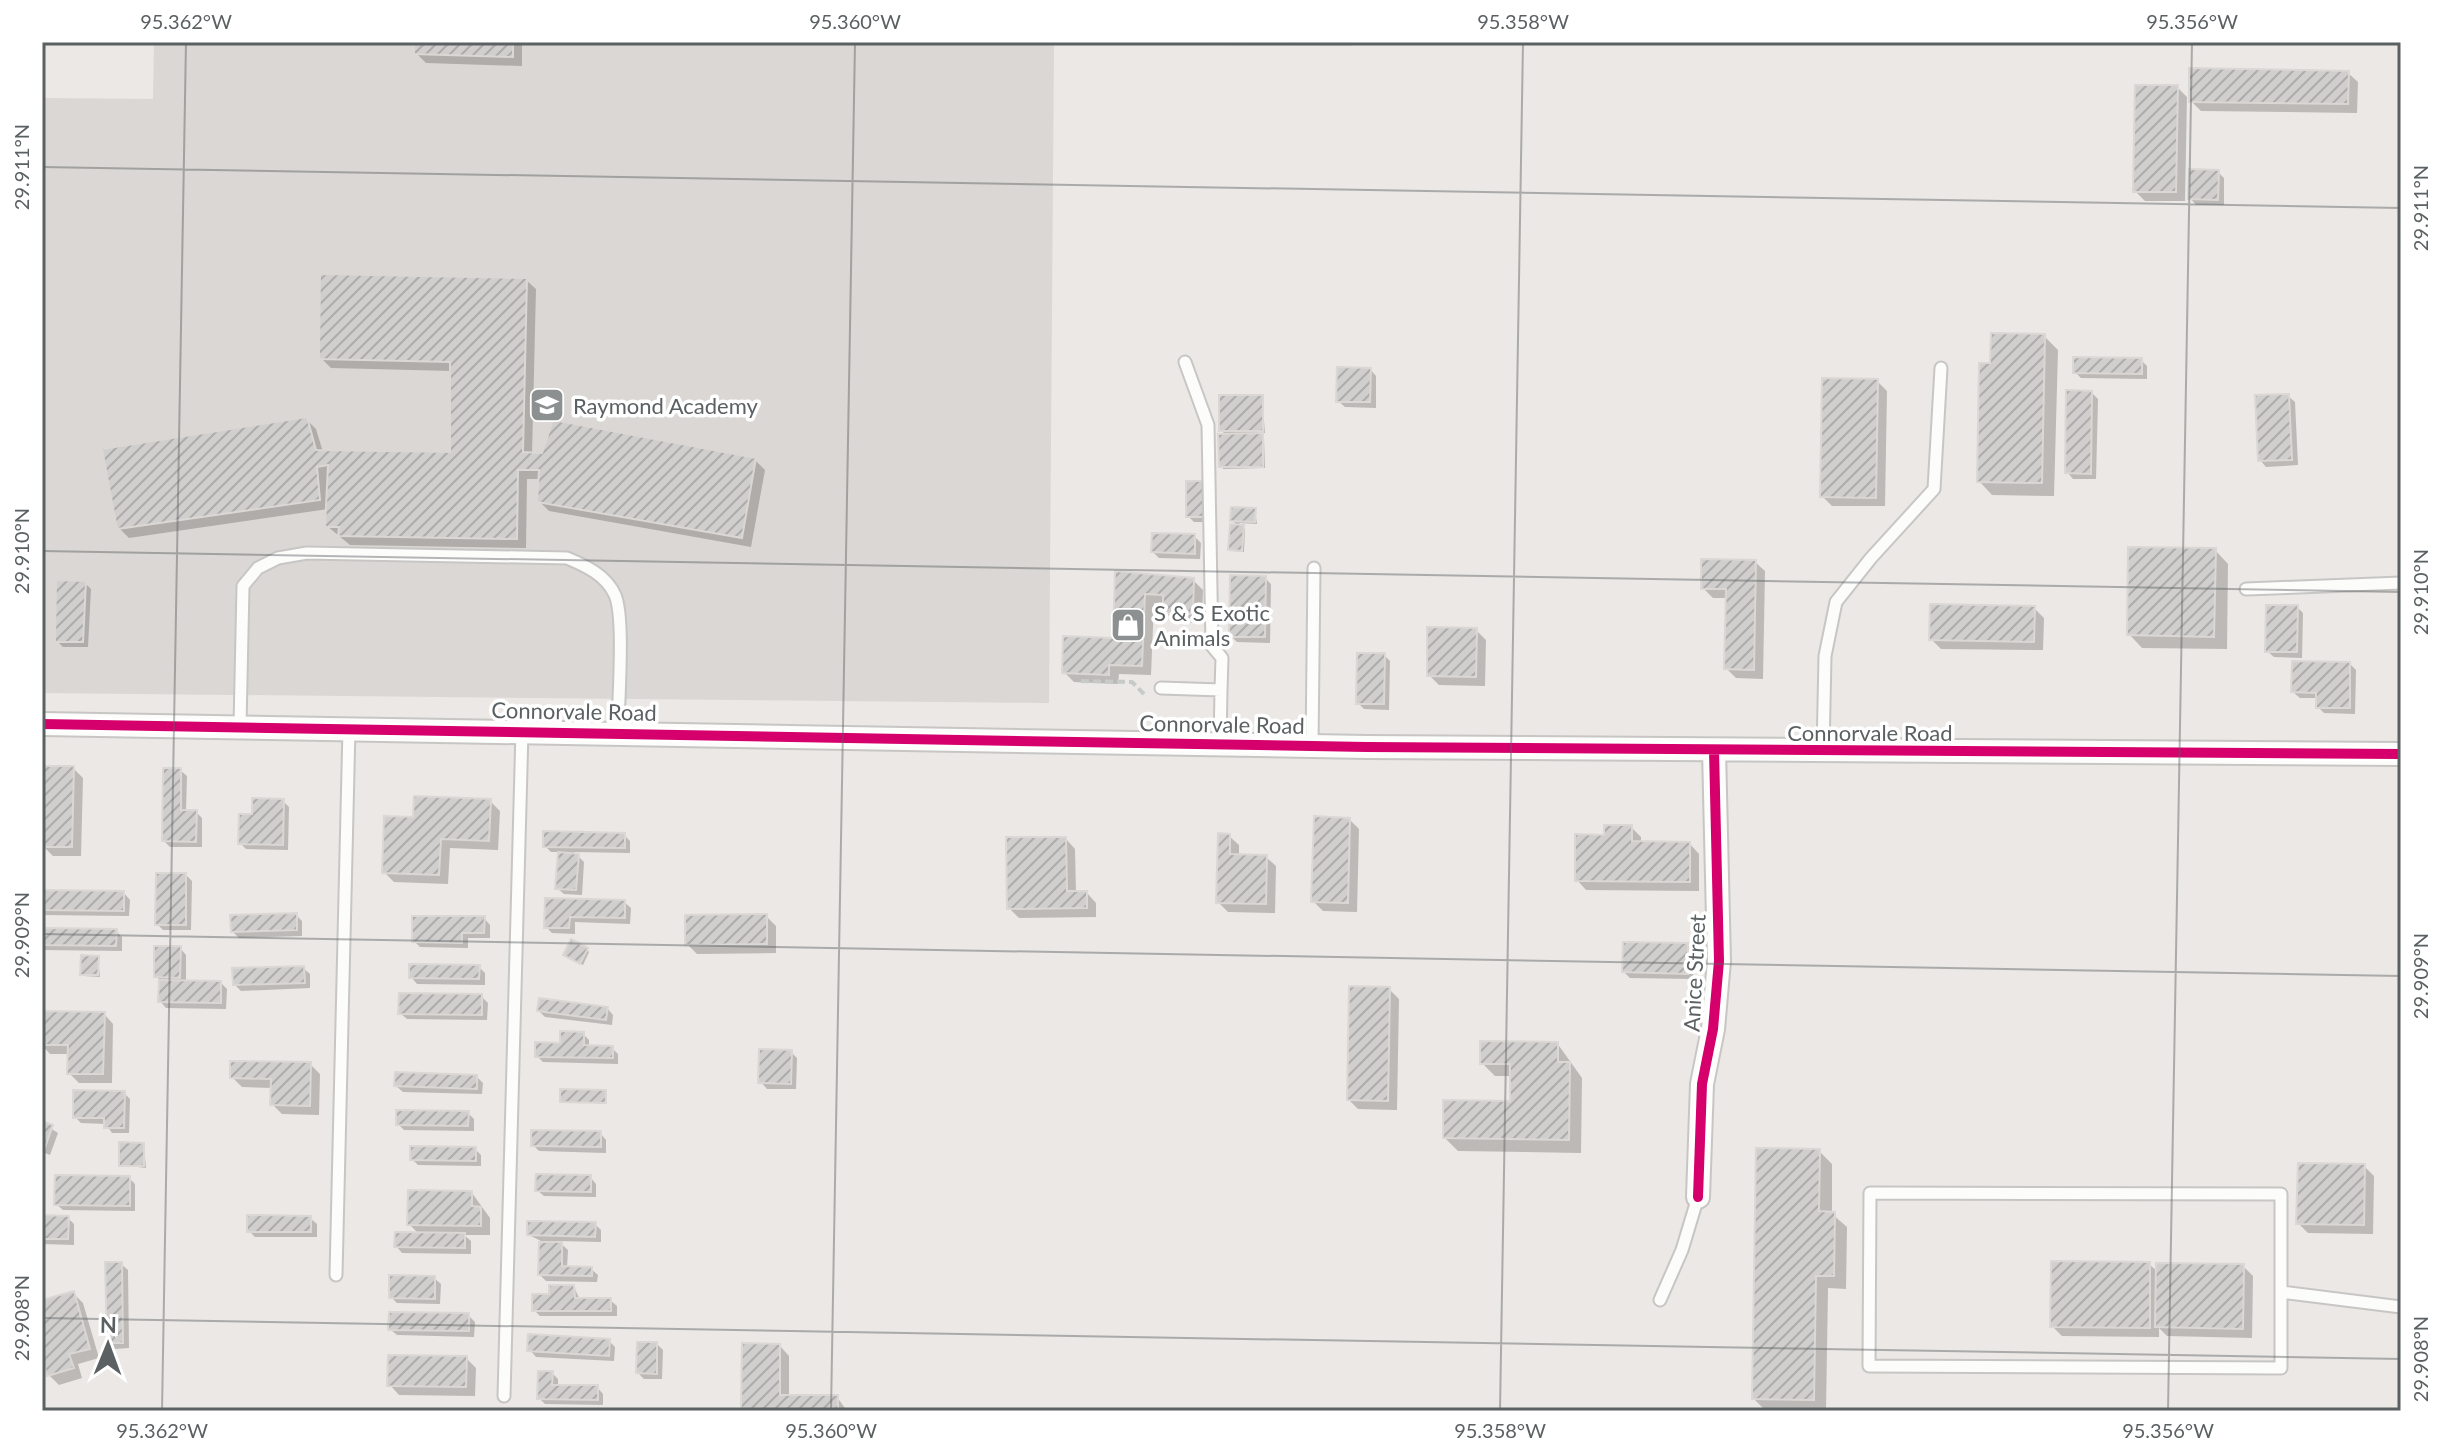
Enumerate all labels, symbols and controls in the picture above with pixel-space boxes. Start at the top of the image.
text: 95.362°W [140,9,232,33]
text: 95.360°W [809,9,901,33]
text: 95.358°W [1477,9,1569,33]
text: 95.356°W [2146,9,2238,33]
text: 29.911°N [9,124,33,210]
text: 29.911°N [2408,165,2432,251]
school or university icon: Raymond Academy [528,386,566,424]
place label: Raymond Academy [573,392,758,419]
text: 29.910°N [9,508,33,594]
text: 29.910°N [2408,549,2432,635]
place label: S & S Exotic Animals [1154,599,1270,651]
shop icon: S & S Exotic Animals [1109,606,1147,644]
street label: Connorvale Road [491,696,657,726]
street label: Connorvale Road [1139,709,1305,739]
street label: Connorvale Road [1787,719,1953,746]
text: 29.909°N [9,892,33,978]
street label: Anice Street [1677,913,1711,1033]
text: 29.909°N [2408,933,2432,1019]
text: 29.908°N [9,1275,33,1361]
north arrow [68,1305,148,1385]
text: N [100,1311,117,1338]
text: 29.908°N [2408,1316,2432,1402]
text: 95.362°W [116,1418,208,1442]
text: 95.360°W [785,1418,877,1442]
text: 95.358°W [1454,1418,1546,1442]
text: 95.356°W [2122,1418,2214,1442]

